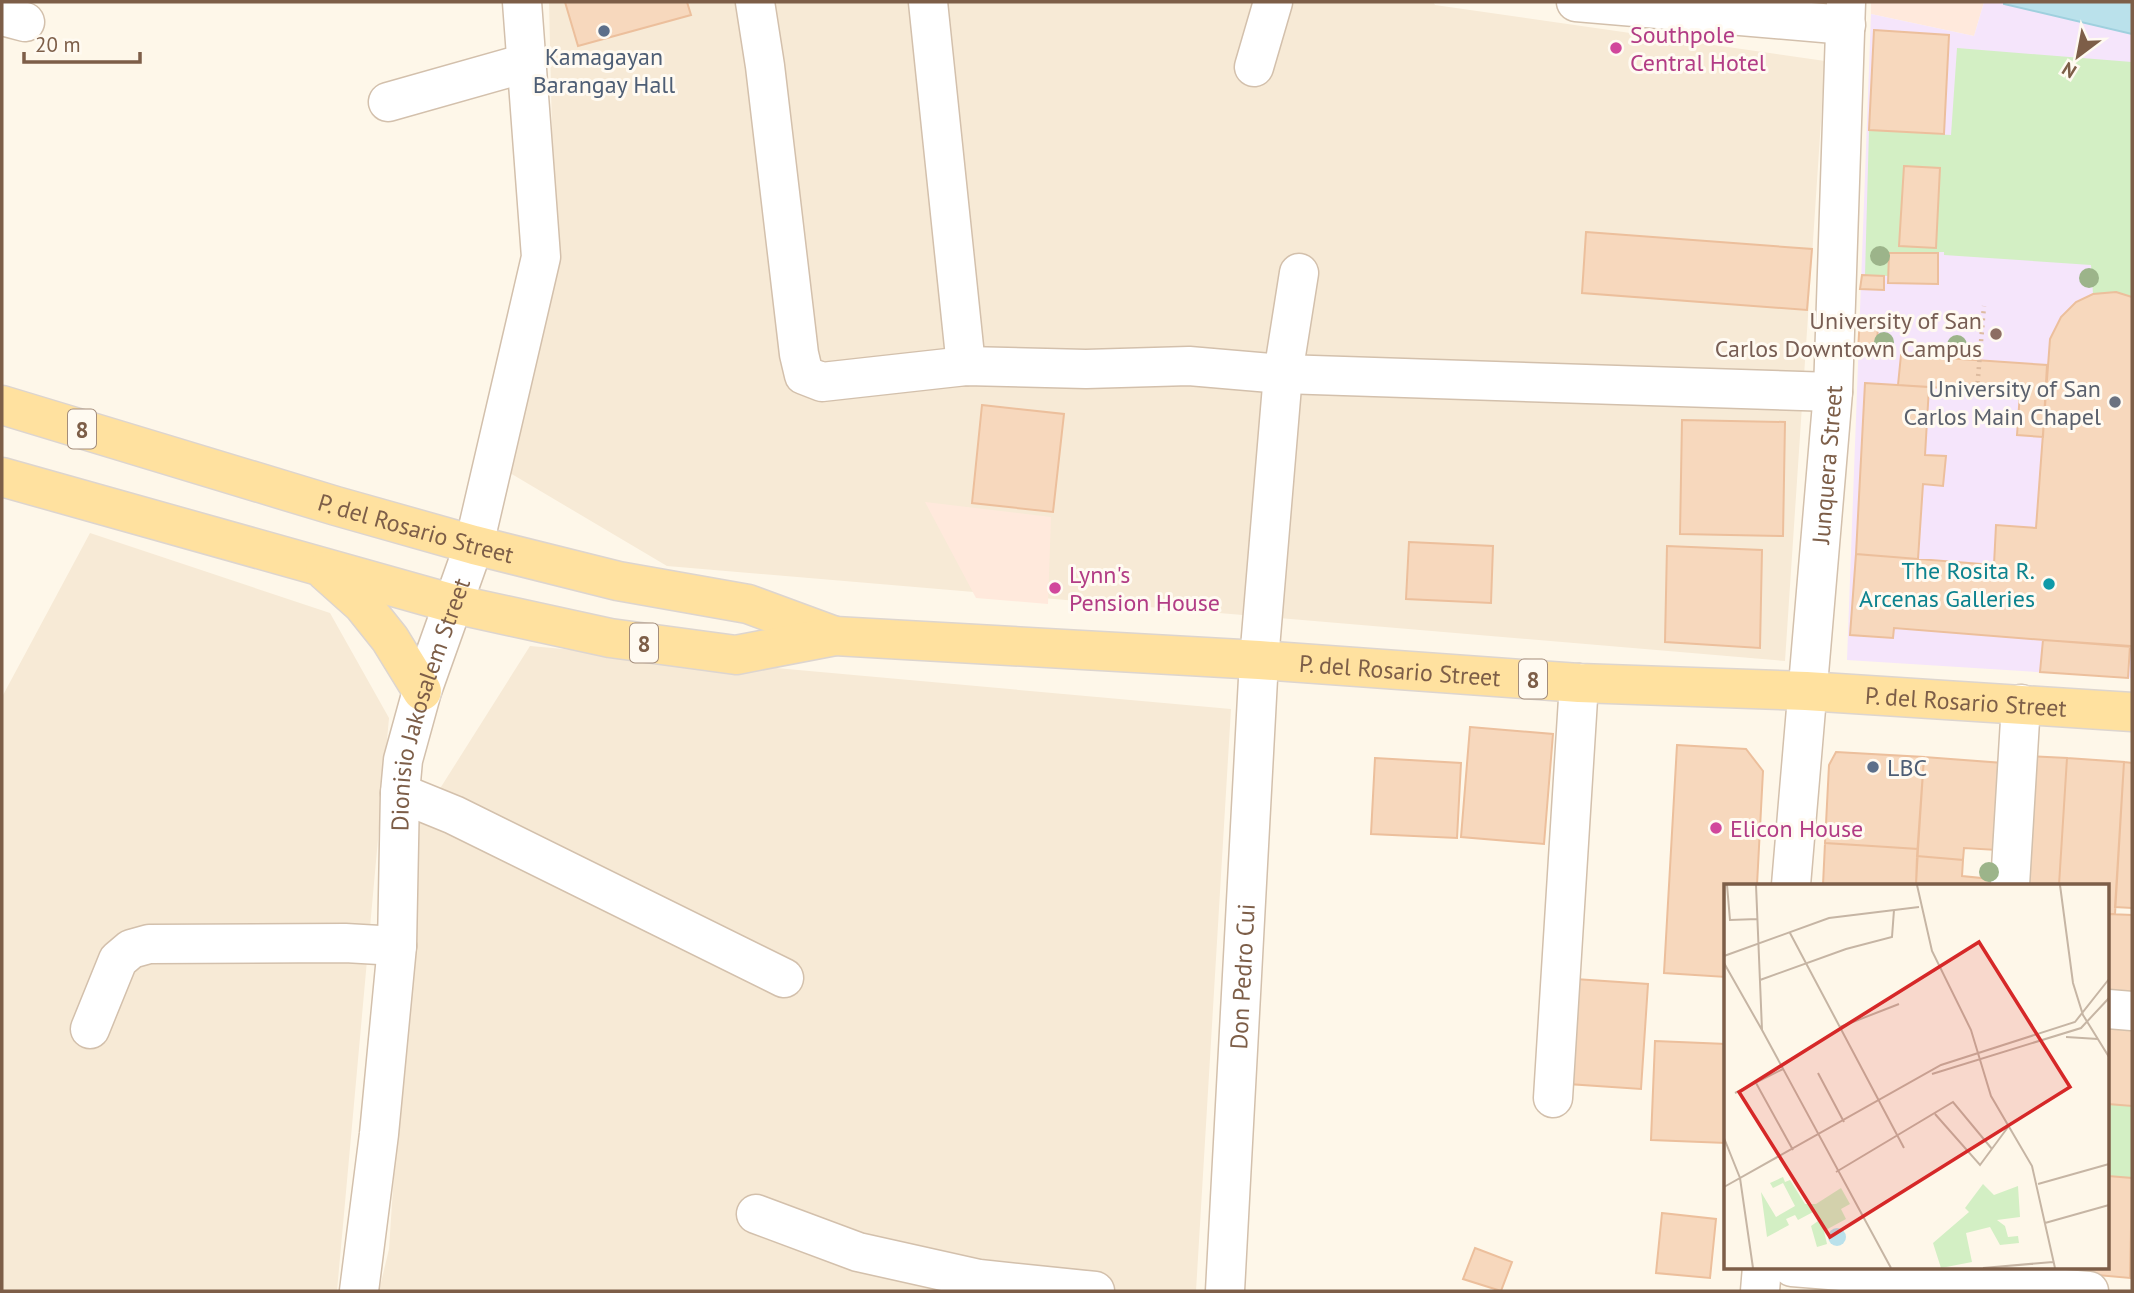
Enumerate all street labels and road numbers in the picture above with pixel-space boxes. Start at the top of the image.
street label: Junquera Street [1805,385,1849,546]
road number: 8 [68,410,96,448]
street label: P. del Rosario Street [314,486,517,570]
street label: Dionisio Jakosalem Street [384,574,477,831]
road number: 8 [630,624,658,663]
street label: P. del Rosario Street [1298,647,1502,693]
road number: 8 [1519,660,1547,698]
street label: P. del Rosario Street [1864,679,2068,723]
street label: Don Pedro Cui [1223,903,1261,1050]

